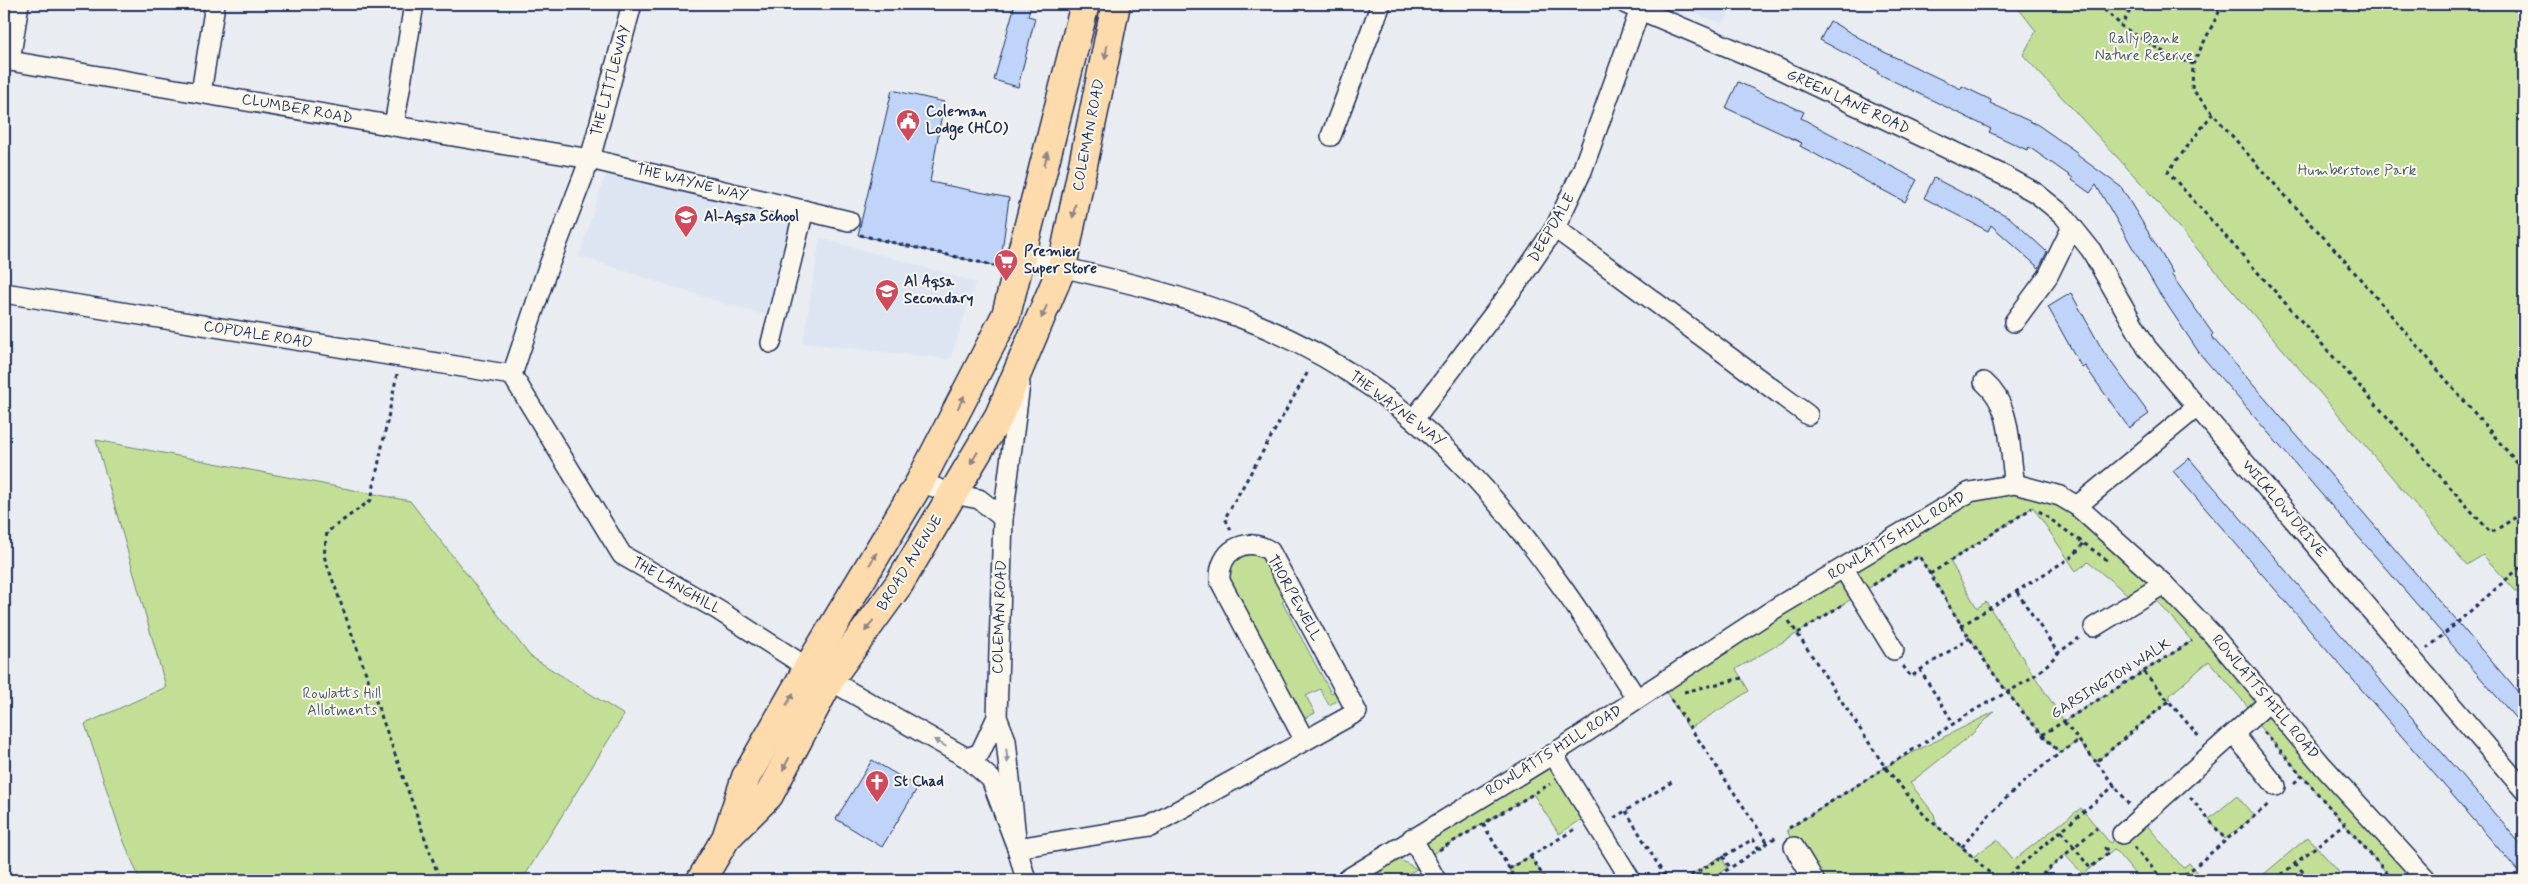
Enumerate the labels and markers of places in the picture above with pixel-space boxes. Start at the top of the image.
place label: Coleman Lodge (HCO) [926,102,1009,141]
public building icon: Coleman Lodge (HCO) [895,108,921,142]
school or university icon: Al-Aqsa School [673,204,699,238]
place label: Al-Aqsa School [704,207,799,227]
place label: Premier Super Store [1024,242,1097,279]
supermarket icon: Premier Super Store [993,248,1019,282]
place label: Al Aqsa Secondary [904,272,974,309]
school or university icon: Al Aqsa Secondary [874,278,900,312]
church icon: St Chad [864,769,890,803]
place label: St Chad [894,772,944,792]

